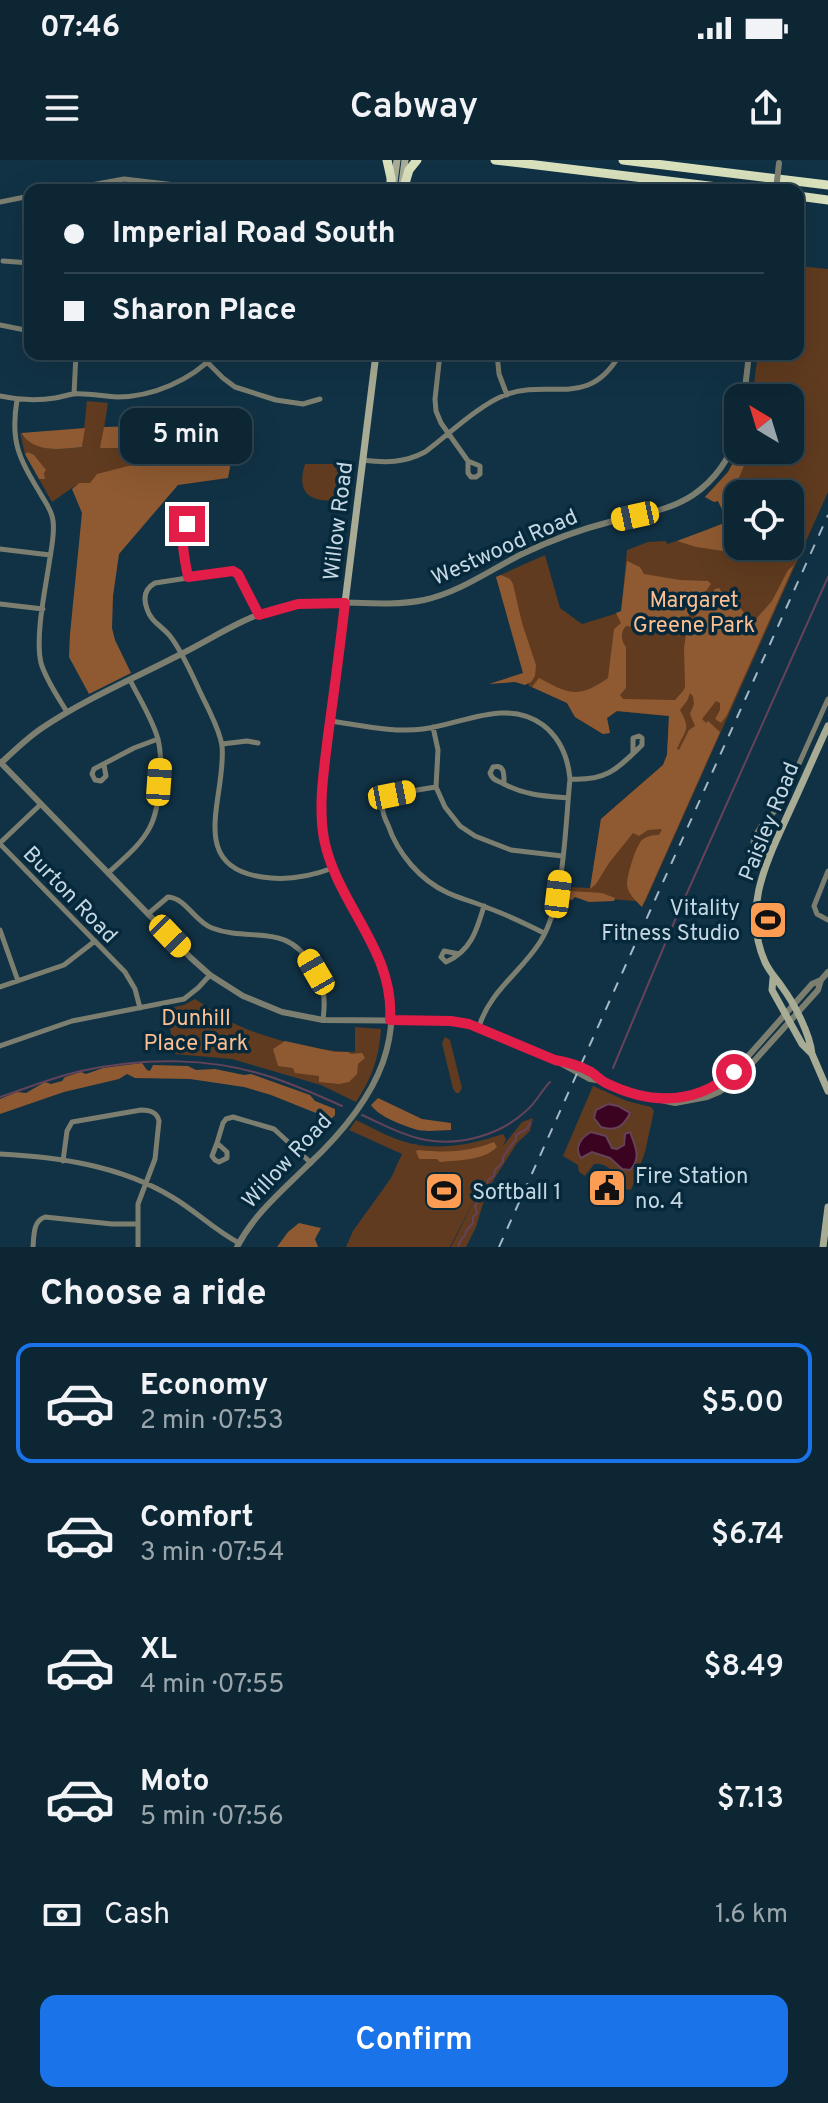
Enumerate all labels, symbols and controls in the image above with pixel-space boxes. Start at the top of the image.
text: 07:46 [40,10,120,47]
text: Cabway [350,85,478,131]
icon: menu [40,86,84,130]
icon: share [744,86,788,130]
text: Imperial Road South [112,216,396,253]
text: Sharon Place [112,293,296,330]
north arrow [724,384,804,464]
map controls [724,384,804,560]
callout: 5 min [121,408,253,464]
text: 5 min [152,419,220,452]
street label: Willow Road [319,460,360,582]
button: locate [724,480,804,560]
car [609,499,661,533]
street label: Westwood Road [428,504,582,593]
route end [169,506,205,542]
park label: Margaret Greene Park [633,588,755,640]
car [145,757,173,807]
street label: Paisley Road [734,759,806,885]
car [366,779,418,811]
street label: Burton Road [16,842,122,950]
car [543,869,573,919]
place label: Vitality Fitness Studio [601,896,740,948]
sports icon: Vitality Fitness Studio [747,899,789,941]
car [145,910,195,962]
car [294,945,338,999]
park label: Dunhill Place Park [143,1006,249,1058]
route start [716,1054,752,1090]
street label: Willow Road [237,1109,338,1215]
place label: Fire Station no. 4 [635,1164,748,1216]
public building icon: Fire Station no. 4 [586,1167,628,1209]
sports icon: Softball 1 [423,1170,465,1212]
place label: Softball 1 [472,1180,561,1207]
text: Choose a ride [40,1272,266,1318]
icon: car [44,1367,116,1439]
text: Economy [140,1368,268,1405]
text: $5.00 [701,1385,784,1422]
text: 2 min · 07:53 [140,1405,284,1438]
icon: car [44,1499,116,1571]
text: Comfort [140,1500,253,1537]
text: $6.74 [711,1517,784,1554]
text: 3 min · 07:54 [140,1537,284,1570]
icon: car [44,1631,116,1703]
text: XL [140,1632,177,1669]
text: $8.49 [704,1649,784,1686]
text: 4 min · 07:55 [140,1669,284,1702]
icon: car [44,1763,116,1835]
text: Moto [140,1764,210,1801]
text: $7.13 [717,1781,784,1818]
text: 5 min · 07:56 [140,1801,284,1834]
icon: cash [40,1893,84,1937]
text: Cash [104,1897,170,1934]
text: 1.6 km [715,1899,788,1932]
button: Confirm [40,1995,788,2087]

